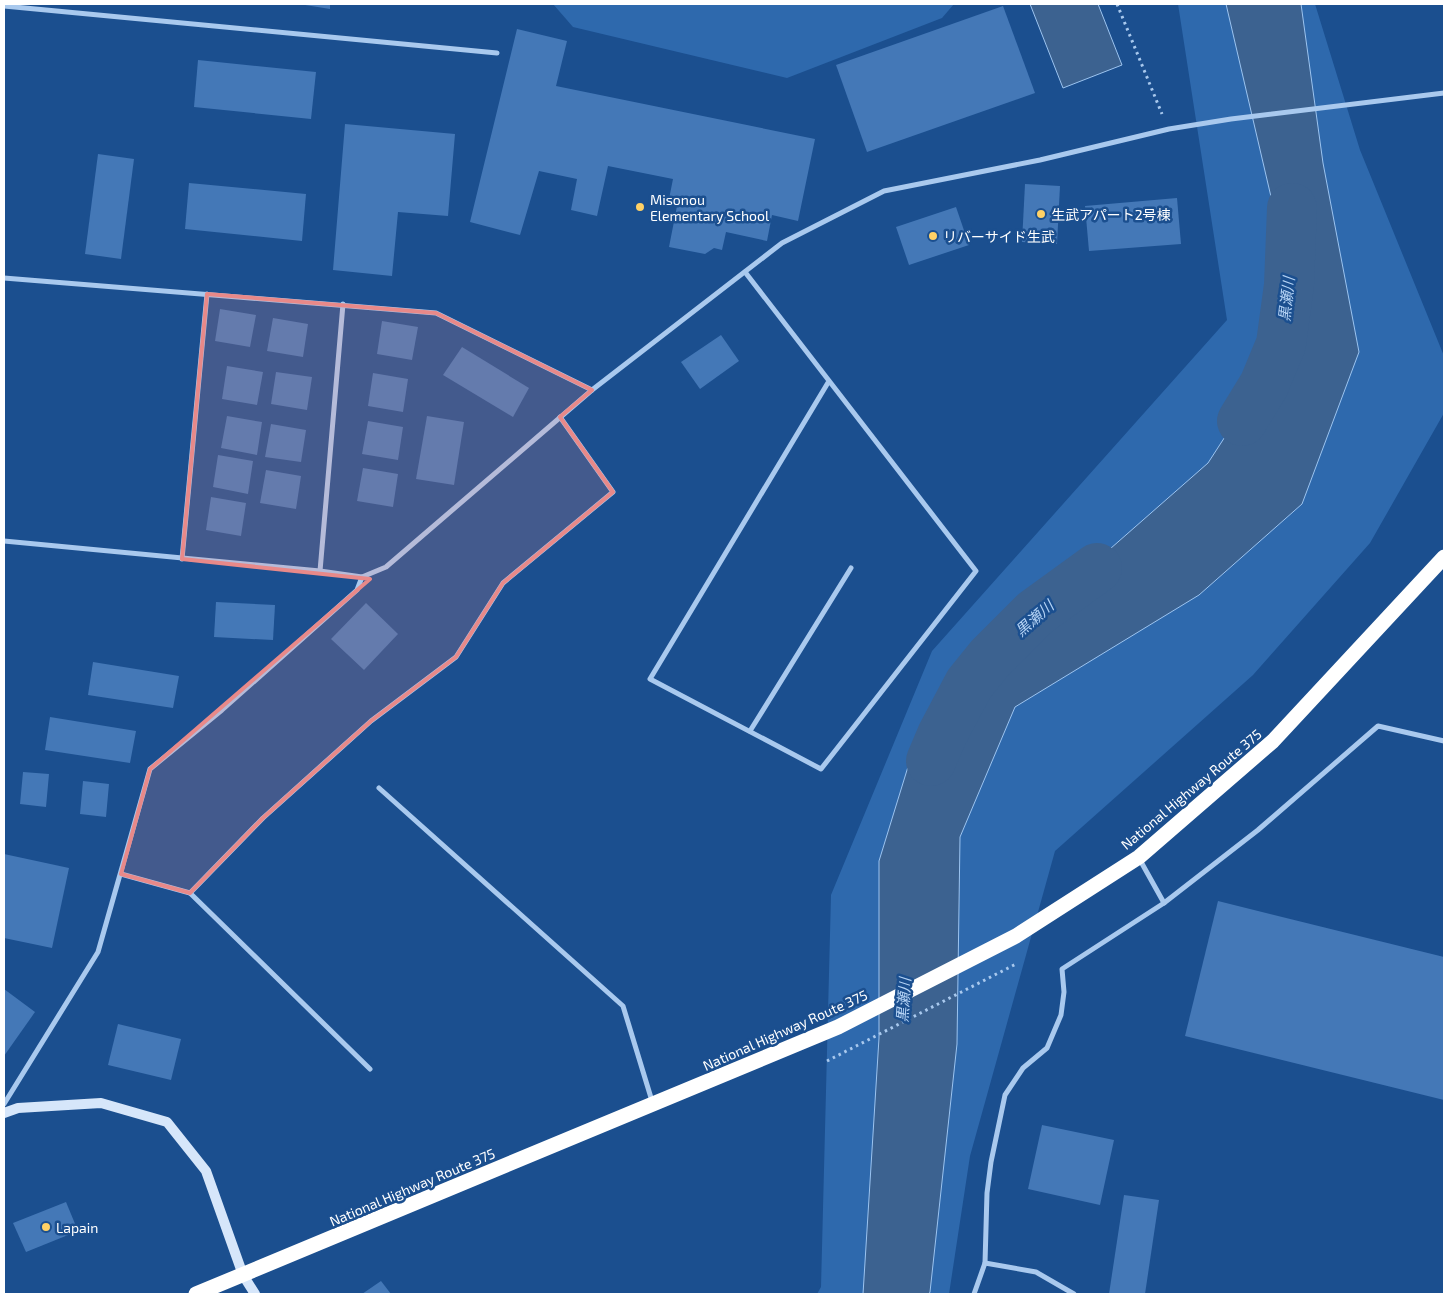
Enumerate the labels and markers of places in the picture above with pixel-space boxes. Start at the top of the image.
place label: Misonou Elementary School [650,191,770,224]
marker: Misonou Elementary School [634,201,646,213]
place label: 生武アパート2号棟 [1051,206,1171,223]
marker: 生武アパート2号棟 [1035,208,1047,220]
place label: リバーサイド生武 [943,228,1055,245]
marker: リバーサイド生武 [927,230,939,242]
place label: Lapain [56,1219,98,1236]
marker: Lapain [40,1221,52,1233]

